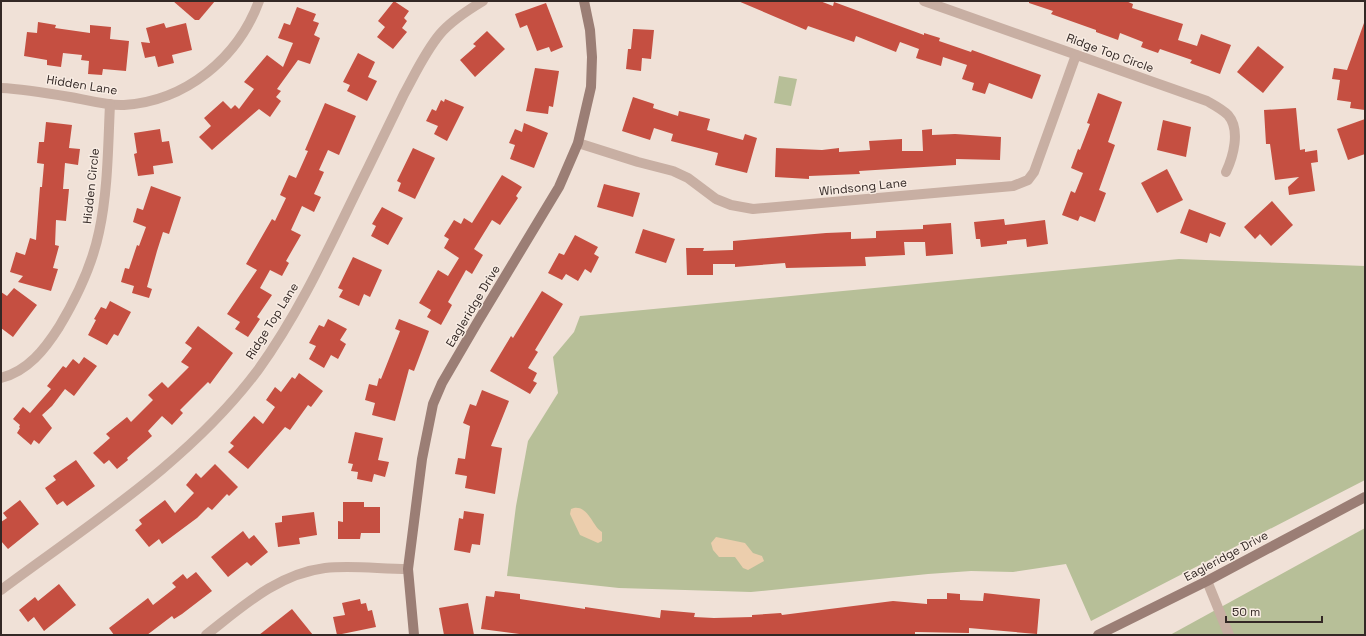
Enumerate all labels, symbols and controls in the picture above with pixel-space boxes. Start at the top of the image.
street label: Ridge Top Circle [1064,30,1156,76]
street label: Hidden Lane [45,71,119,99]
street label: Hidden Circle [79,147,103,225]
street label: Windsong Lane [818,174,908,200]
street label: Eagleridge Drive [442,262,504,350]
street label: Ridge Top Lane [242,280,302,362]
street label: Eagleridge Drive [1181,527,1271,585]
scale bar [1226,598,1322,624]
text: 50 m [1232,604,1260,620]

